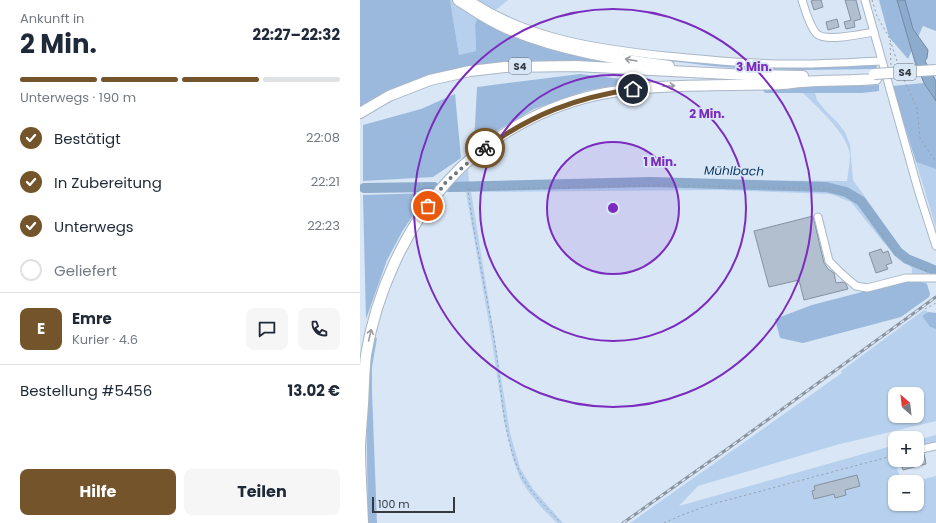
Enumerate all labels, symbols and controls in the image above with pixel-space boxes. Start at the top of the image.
text: Ankunft in [20,9,84,28]
text: 22:27–22:32 [253,24,340,45]
text: 2 Min. [20,26,97,62]
one-way arrow [625,56,638,64]
road number: S4 [509,58,531,74]
text: 3 Min. [736,58,772,75]
road number: S4 [894,64,916,80]
pin [616,72,650,106]
icon: home [622,78,644,100]
one-way arrow [662,83,675,90]
text: Unterwegs · 190 m [20,88,136,107]
text: 2 Min. [689,105,725,122]
icon: check [20,127,42,149]
text: Bestätigt [54,128,121,149]
text: 22:08 [306,128,340,147]
courier [465,128,505,168]
icon: bike [474,137,496,159]
text: 1 Min. [643,153,677,170]
water label: Mühlbach [704,161,764,180]
icon: check [20,171,42,193]
text: In Zubereitung [54,172,162,193]
text: 22:21 [311,172,340,191]
pin [411,189,445,223]
icon: bag [417,195,439,217]
centre of rings [606,201,620,215]
icon: check [20,215,42,237]
text: Unterwegs [54,216,134,237]
text: 22:23 [307,216,340,235]
text: Geliefert [54,260,117,281]
text: Emre [72,308,112,329]
button: chat [246,308,288,350]
button: phone [298,308,340,350]
text: E [37,318,45,339]
one-way arrow [367,328,375,341]
text: Kurier · 4.6 [72,330,138,349]
text: Bestellung #5456 [20,380,152,401]
text: 13.02 € [288,380,340,401]
north arrow [888,387,924,423]
map controls [888,387,924,511]
button: + [888,431,924,467]
button: Hilfe [20,469,176,515]
button: Teilen [184,469,340,515]
button: − [888,475,924,511]
scale bar [372,495,455,514]
text: 100 m [378,496,410,512]

